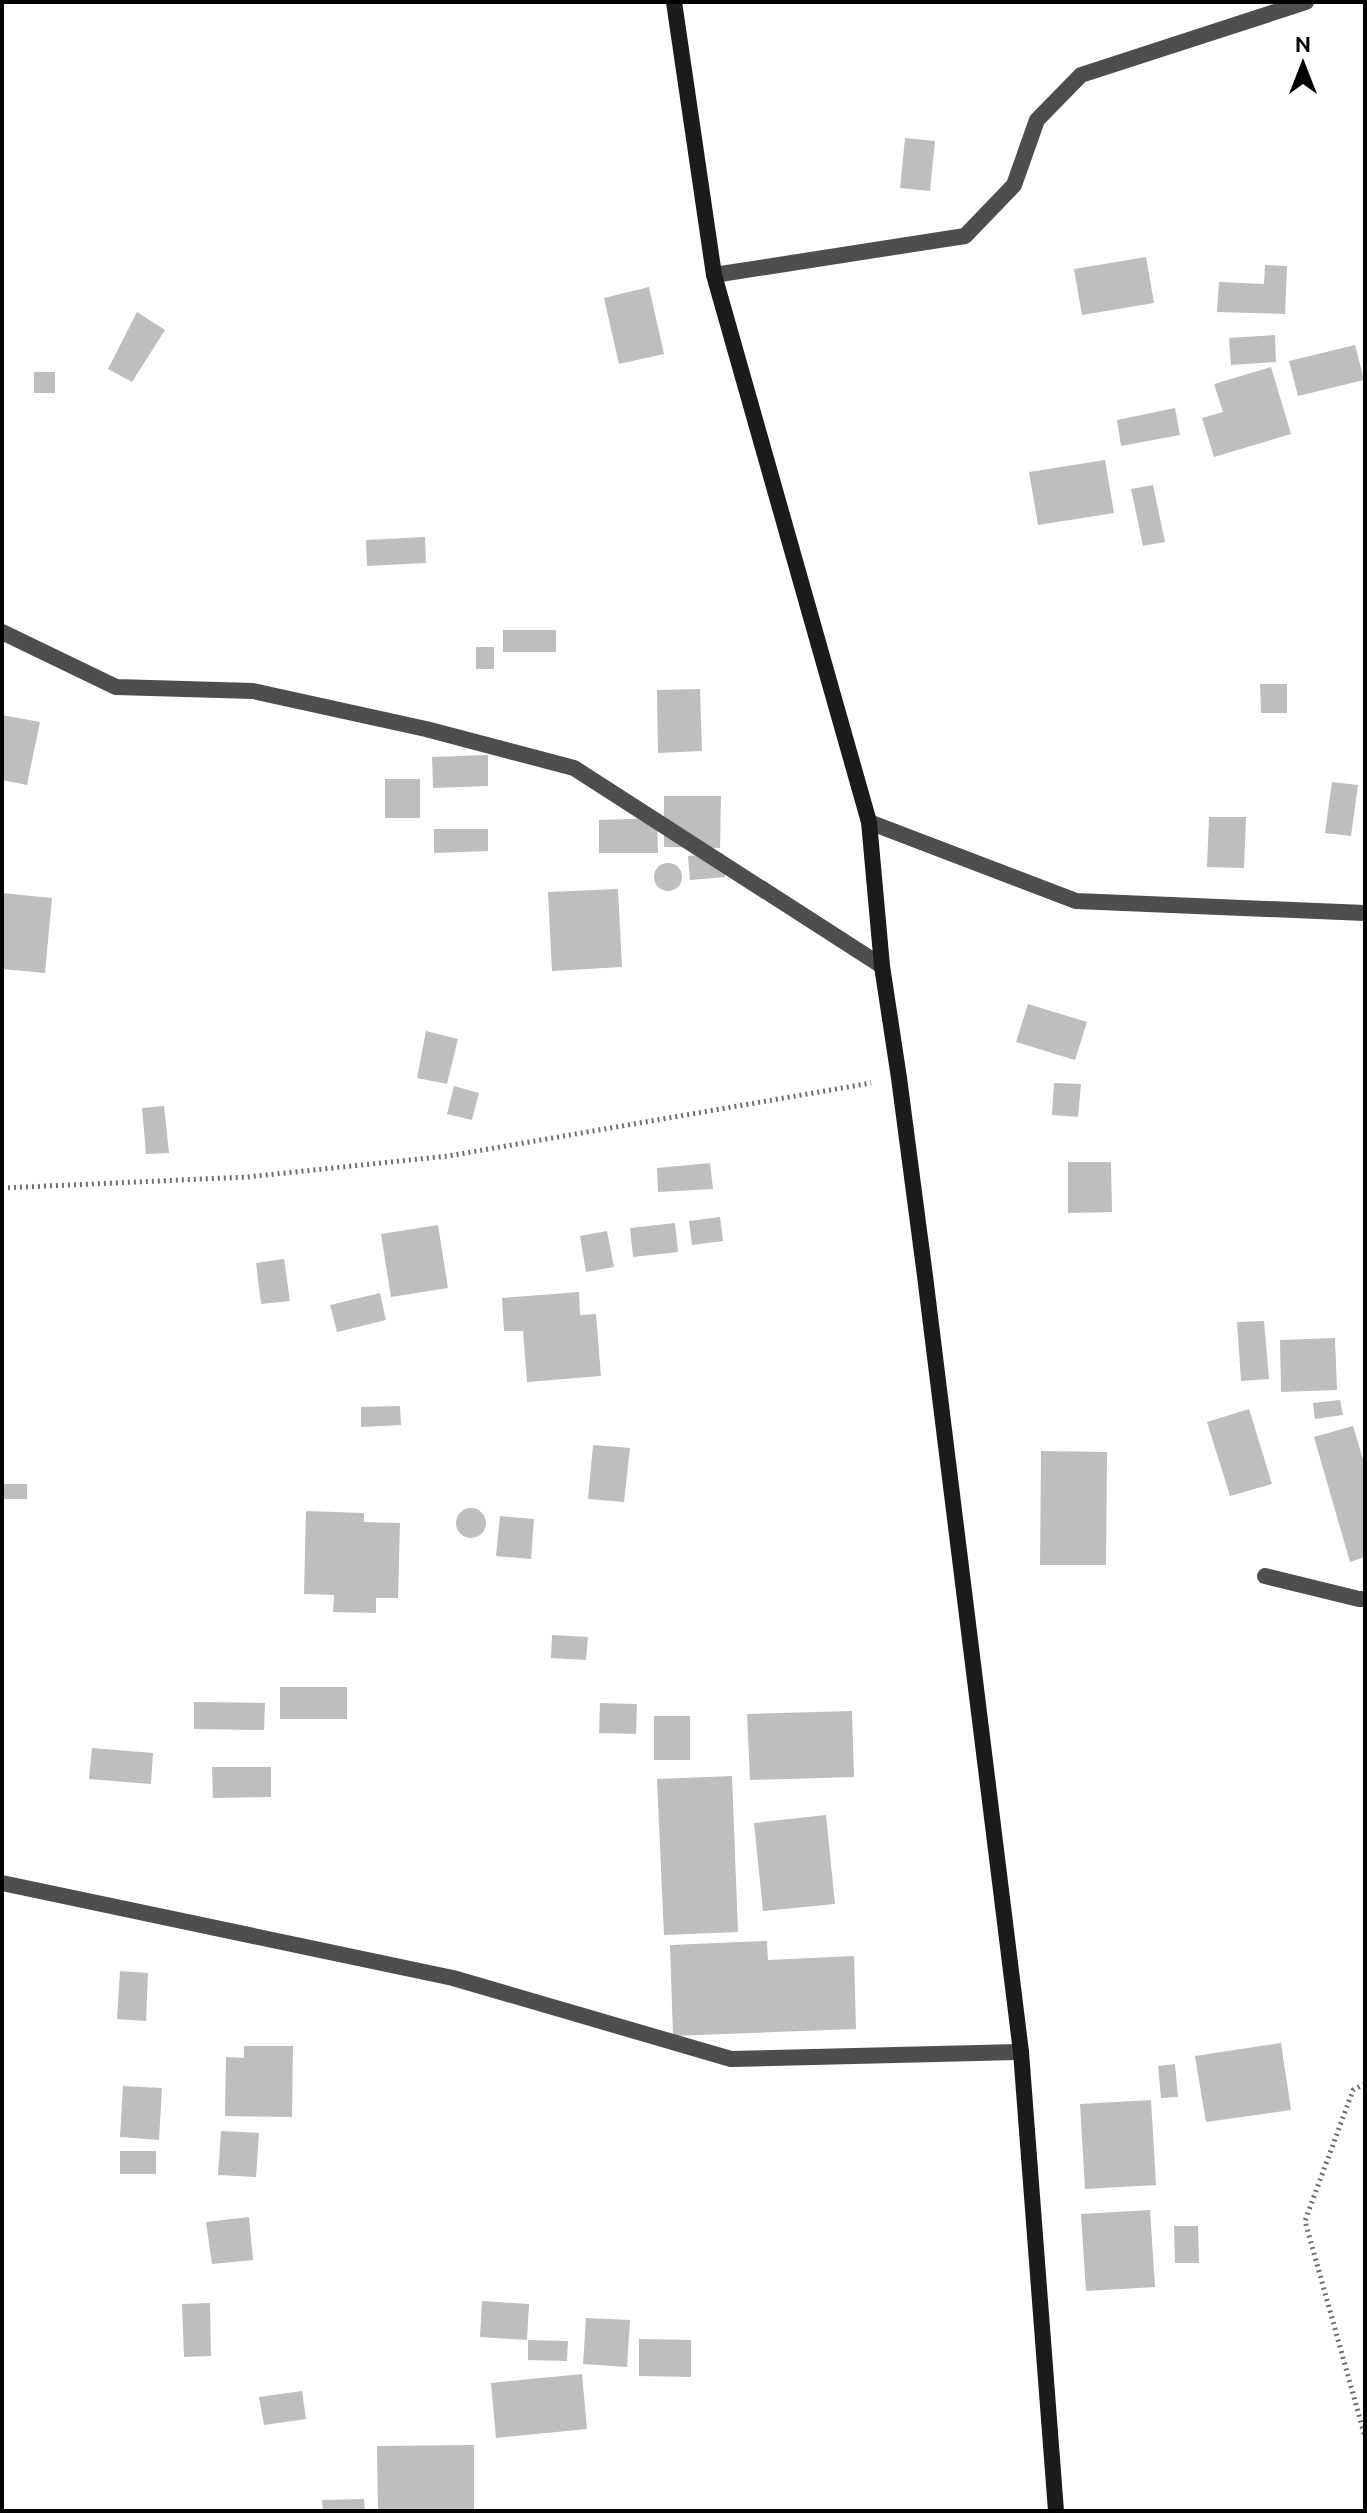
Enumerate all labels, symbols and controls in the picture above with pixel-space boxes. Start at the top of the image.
north arrow [1263,24,1343,104]
text: N [1295,31,1311,56]

